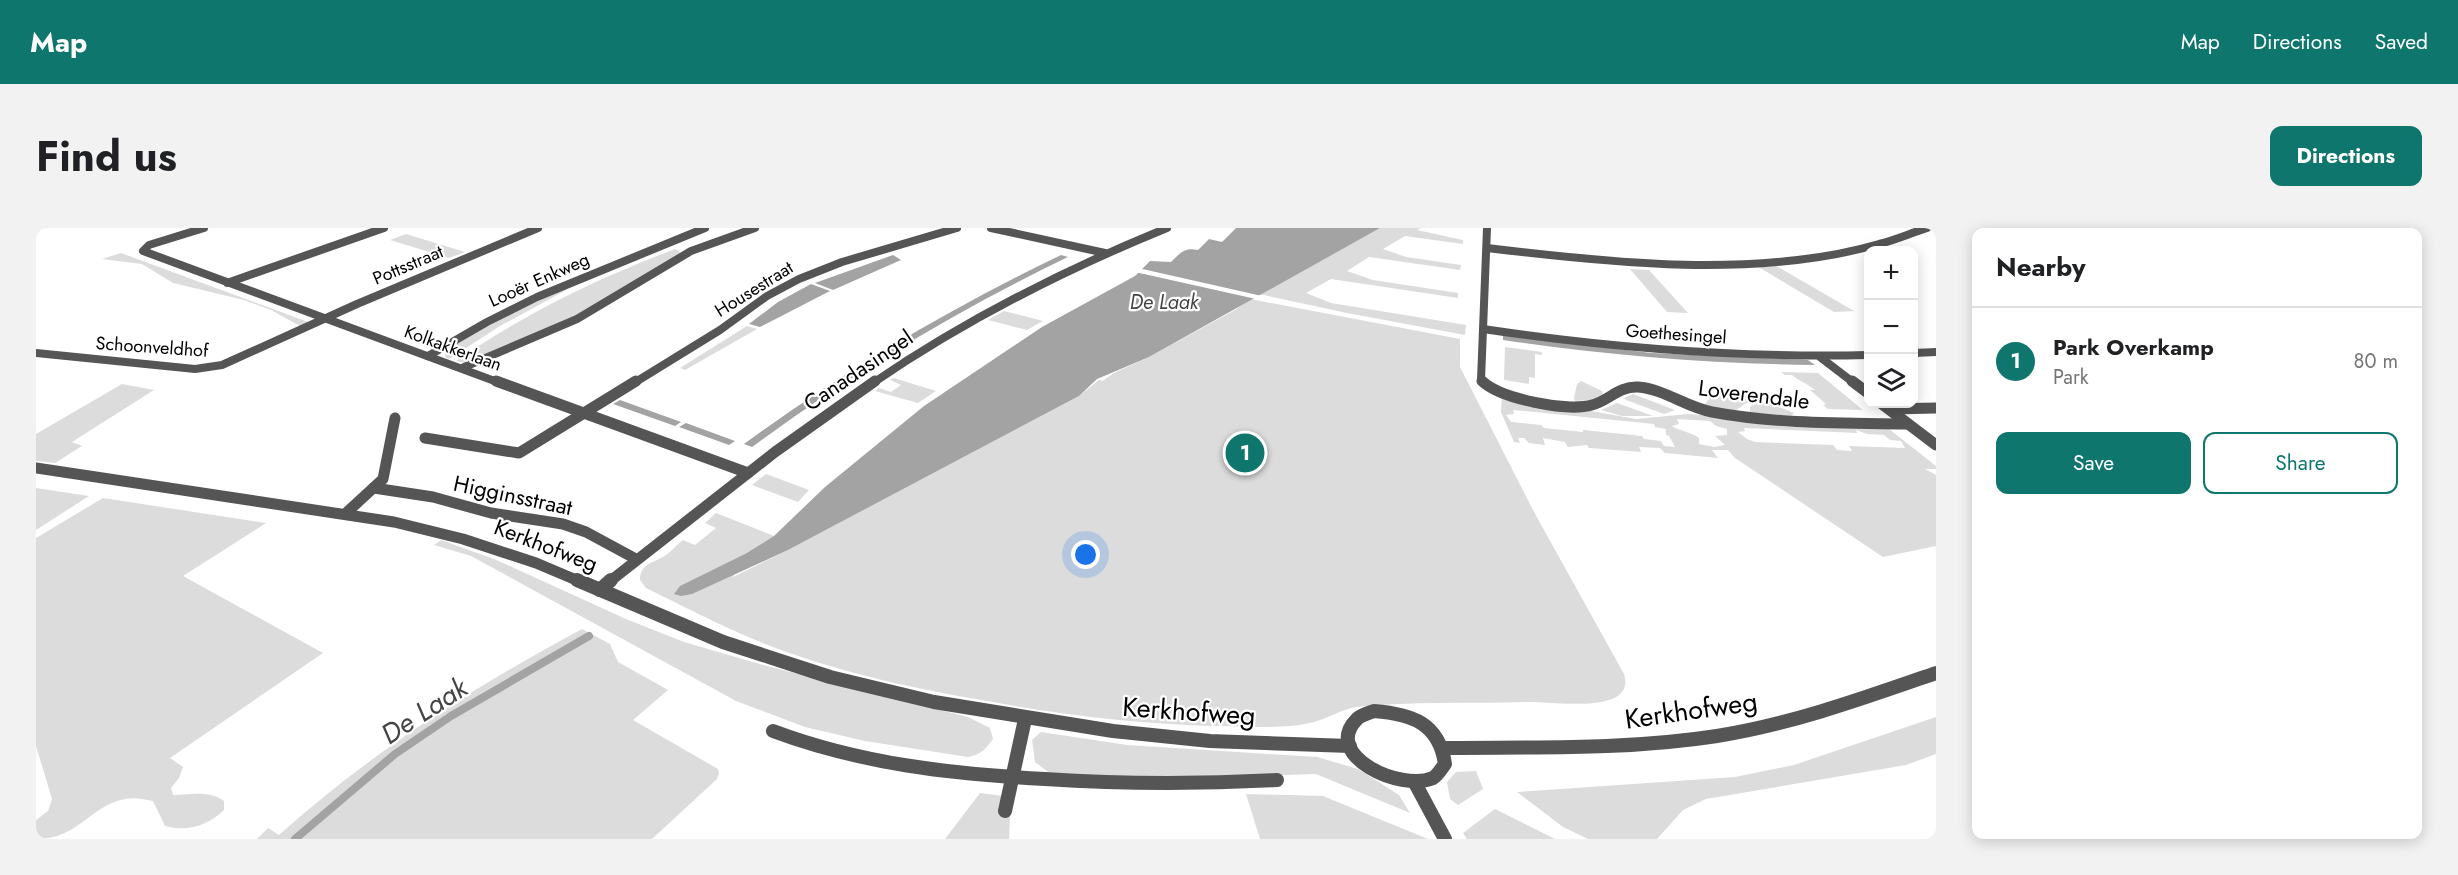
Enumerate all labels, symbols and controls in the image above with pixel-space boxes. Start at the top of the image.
text: Map [30,22,87,63]
text: Map [2181,27,2220,57]
text: Directions [2253,27,2342,57]
text: Saved [2375,27,2428,57]
text: Find us [36,126,177,187]
button: Directions [2270,126,2422,186]
street label: Pottsstraat [369,238,448,292]
street label: Looër Enkweg [485,246,593,314]
map controls [1864,246,1918,408]
button: + [1864,246,1918,300]
text: Nearby [1996,248,2085,286]
street label: Housestraat [710,254,799,323]
water label: De Laak [1130,288,1200,317]
button: − [1864,300,1918,354]
street label: Kolkakkerlaan [401,318,505,378]
street label: Goethesingel [1625,318,1727,350]
street label: Canadasingel [797,322,919,418]
street label: Schoonveldhof [95,330,210,364]
text: Park Overkamp [2053,331,2214,363]
text: 1 [2010,347,2021,376]
text: 80 m [2353,347,2398,376]
button: layers [1864,354,1918,408]
text: Park [2053,363,2089,392]
street label: Loverendale [1697,371,1811,417]
pin: 1 [1226,430,1264,476]
button: Save [1996,432,2191,494]
button: Share [2203,432,2398,494]
street label: Higginsstraat [451,467,576,523]
street label: Kerkhofweg [490,511,602,579]
your location [1071,540,1100,569]
water label: De Laak [373,667,476,754]
street label: Kerkhofweg [1622,681,1760,739]
street label: Kerkhofweg [1121,687,1257,735]

